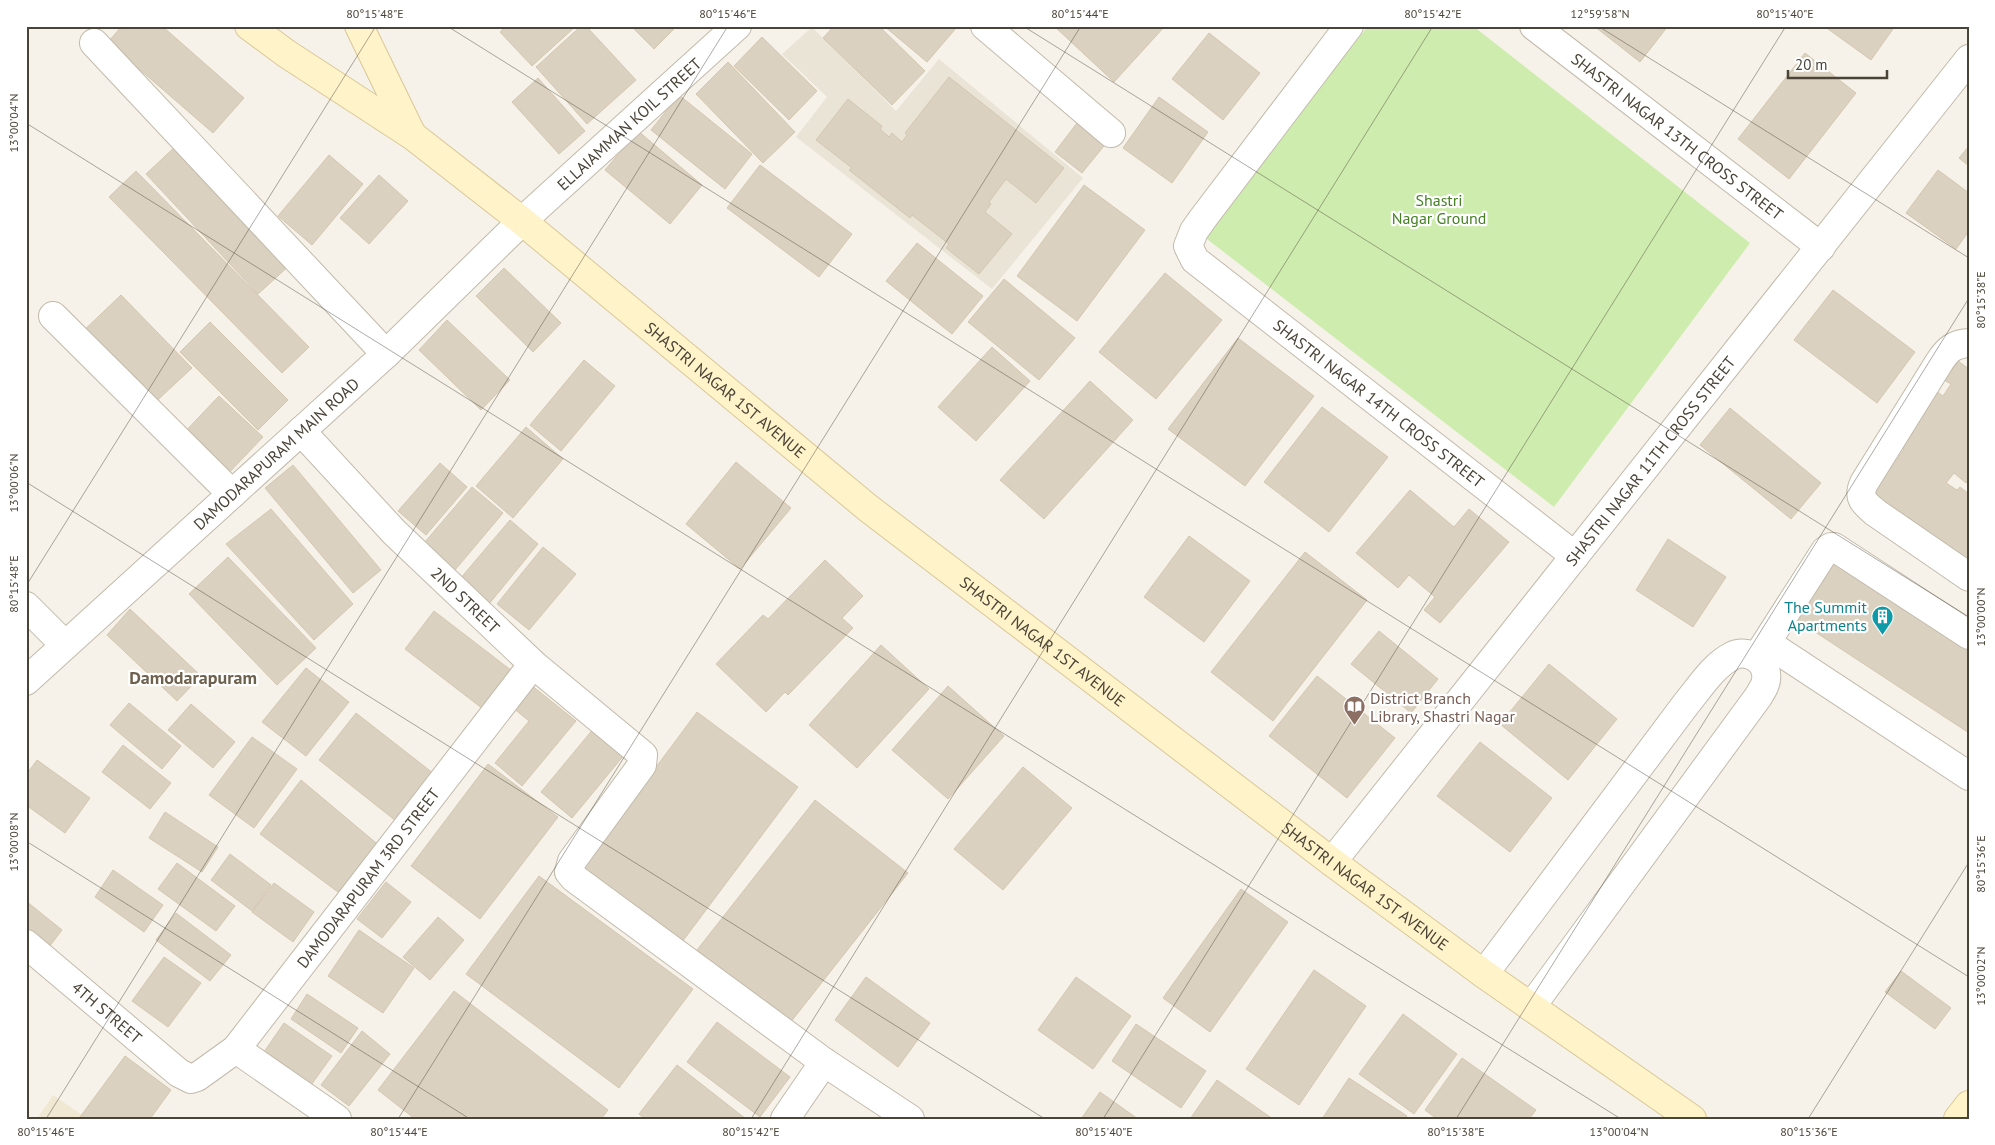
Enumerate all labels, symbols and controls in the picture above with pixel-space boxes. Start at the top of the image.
text: 80°15'48"E [346,6,404,21]
text: 80°15'46"E [699,6,757,21]
text: 80°15'44"E [1051,6,1109,21]
text: 80°15'42"E [1404,6,1462,21]
text: 12°59'58"N [1570,6,1630,21]
text: 80°15'40"E [1756,6,1814,21]
scale bar [1788,48,1886,80]
street label: SHASTRI NAGAR 13TH CROSS STREET [1568,49,1787,224]
street label: ELLAIAMMAN KOIL STREET [553,53,705,194]
text: 20 m [1795,55,1828,74]
text: 13°00'04"N [6,93,21,153]
park label: Shastri Nagar Ground [1392,190,1486,228]
text: 80°15'38"E [1973,271,1988,329]
street label: SHASTRI NAGAR 14TH CROSS STREET [1270,315,1488,492]
street label: SHASTRI NAGAR 1ST AVENUE [641,317,810,462]
street label: SHASTRI NAGAR 11TH CROSS STREET [1561,352,1739,570]
street label: DAMODARAPURAM MAIN ROAD [189,373,363,534]
text: 13°00'06"N [6,453,21,513]
text: 80°15'48"E [6,555,21,613]
street label: 2ND STREET [427,563,504,637]
street label: SHASTRI NAGAR 1ST AVENUE [956,572,1129,711]
text: 13°00'00"N [1973,587,1988,647]
place label: The Summit Apartments [1784,597,1868,635]
building icon: The Summit Apartments [1871,604,1895,635]
district label: Damodarapuram [129,666,257,689]
place label: District Branch Library, Shastri Nagar [1370,688,1516,726]
library icon: District Branch Library, Shastri Nagar [1342,695,1366,726]
street label: DAMODARAPURAM 3RD STREET [292,784,444,972]
text: 13°00'08"N [6,812,21,872]
street label: SHASTRI NAGAR 1ST AVENUE [1278,818,1453,955]
text: 80°15'36"E [1973,835,1988,893]
text: 13°00'02"N [1973,946,1988,1006]
street label: 4TH STREET [68,977,146,1048]
text: 80°15'46"E [17,1124,75,1139]
text: 80°15'44"E [370,1124,428,1139]
text: 80°15'42"E [722,1124,780,1139]
text: 80°15'40"E [1075,1124,1133,1139]
text: 80°15'38"E [1427,1124,1485,1139]
text: 13°00'04"N [1589,1124,1649,1139]
text: 80°15'36"E [1780,1124,1838,1139]

